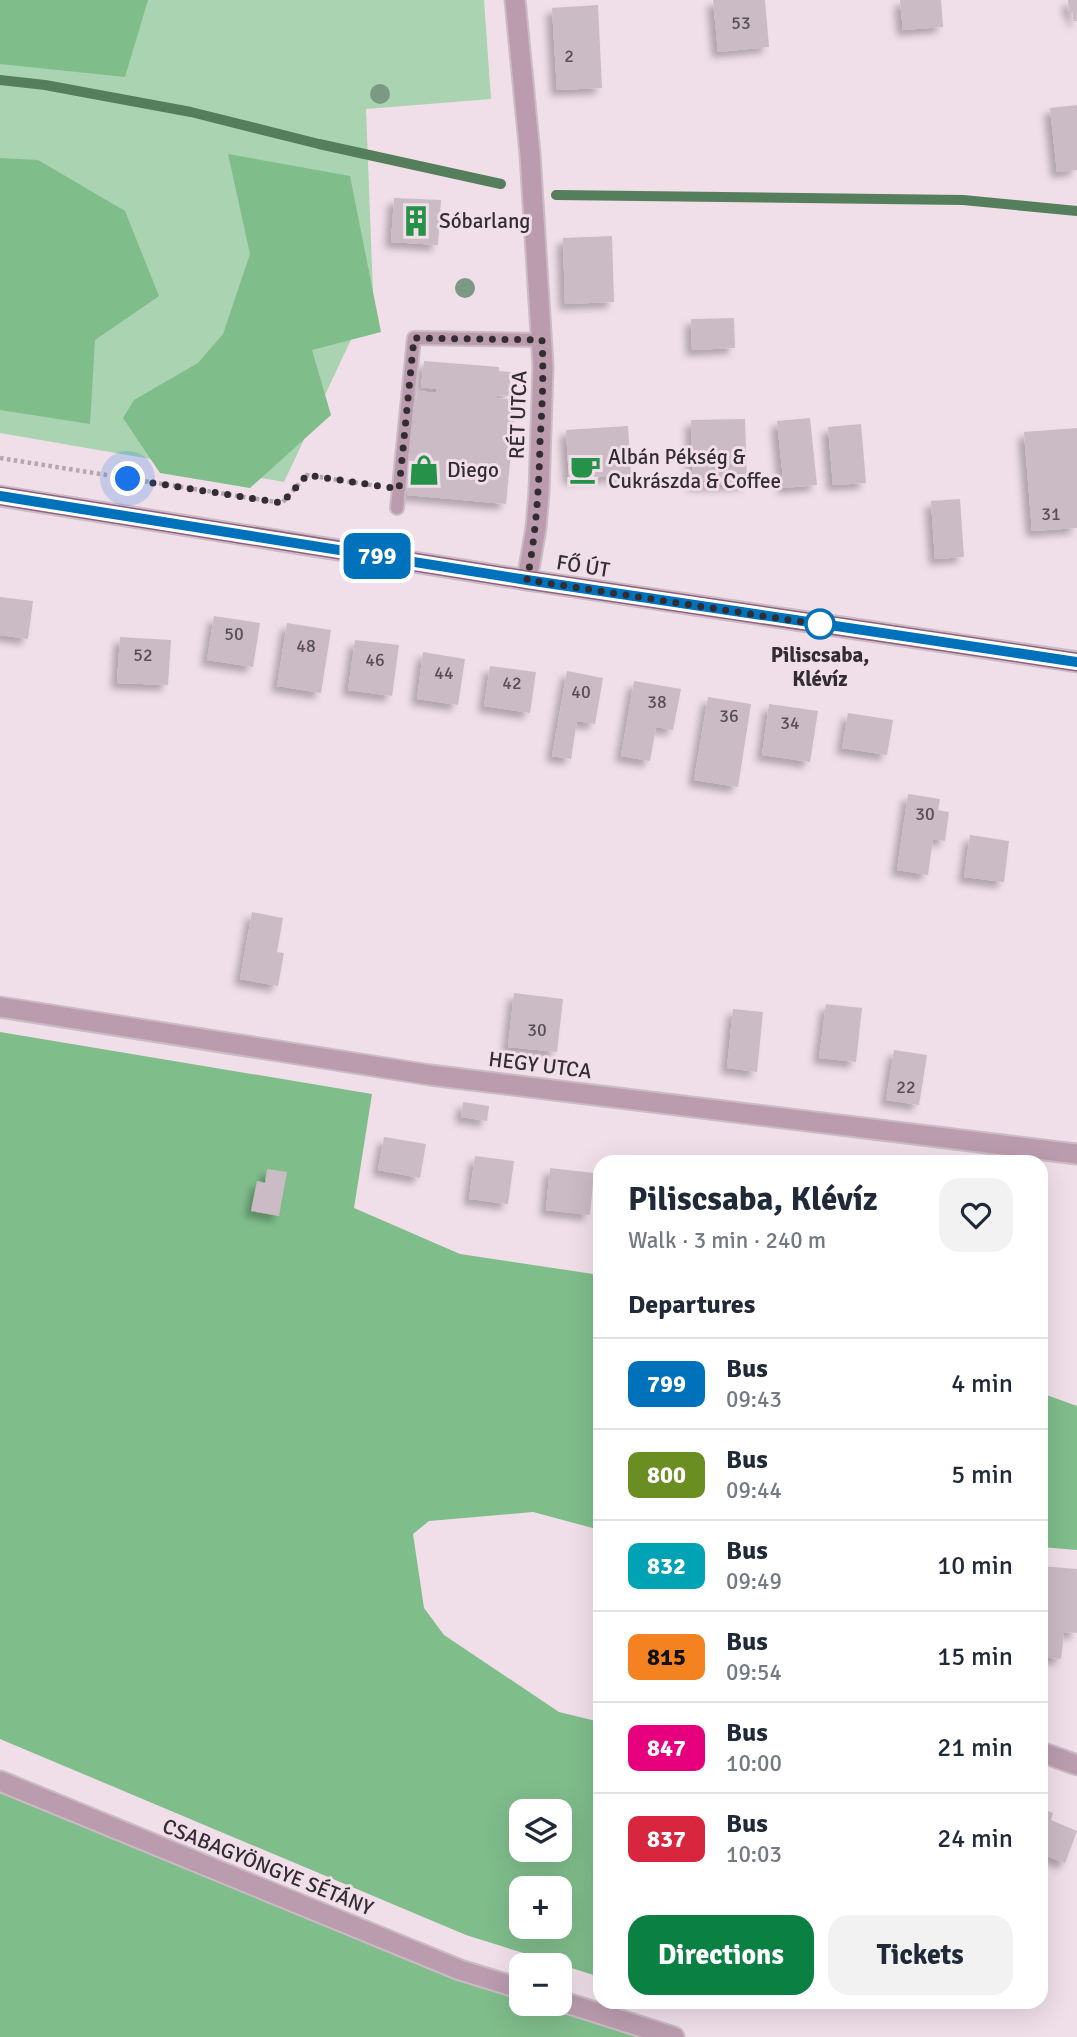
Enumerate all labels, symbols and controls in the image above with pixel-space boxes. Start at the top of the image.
house number: 53 [731,12,751,34]
house number: 2 [564,45,574,67]
building icon: Sóbarlang [399,204,433,238]
place label: Sóbarlang [439,208,530,234]
street label: RÉT UTCA [503,370,533,460]
place label: Albán Pékség & Cukrászda & Coffee [608,444,781,494]
cafe icon: Albán Pékség & Cukrászda & Coffee [568,452,602,486]
shop icon: Diego [407,453,441,487]
place label: Diego [447,457,499,483]
your location [110,461,145,496]
house number: 31 [1041,503,1061,525]
line badge: 799 [337,533,417,579]
text: 799 [358,541,396,571]
street label: FŐ ÚT [554,549,612,583]
marker: Piliscsaba, Klévíz [805,609,835,639]
house number: 50 [224,623,244,645]
house number: 48 [296,635,316,657]
place label: Piliscsaba, Klévíz [771,642,869,692]
house number: 52 [133,644,153,666]
house number: 46 [365,649,385,671]
house number: 44 [434,662,454,684]
house number: 42 [502,672,522,694]
house number: 40 [571,681,591,703]
house number: 38 [647,691,667,713]
house number: 36 [719,705,739,727]
house number: 34 [780,712,800,734]
house number: 30 [915,803,935,825]
house number: 30 [527,1019,547,1041]
street label: HEGY UTCA [487,1046,593,1084]
house number: 22 [896,1076,916,1098]
button: heart [939,1178,1013,1252]
text: Piliscsaba, Klévíz [628,1179,878,1220]
text: Walk · 3 min · 240 m [628,1226,826,1255]
text: Departures [628,1289,755,1321]
text: Bus [726,1353,768,1385]
text: 4 min [951,1368,1013,1400]
text: 799 [647,1369,686,1399]
text: 09:43 [726,1385,782,1414]
text: Bus [726,1444,768,1476]
text: 5 min [951,1459,1013,1491]
text: 800 [647,1460,686,1490]
text: 09:44 [726,1476,782,1505]
text: Bus [726,1535,768,1567]
text: 10 min [937,1550,1013,1582]
text: 832 [647,1551,686,1581]
text: 09:49 [726,1567,782,1596]
text: Bus [726,1626,768,1658]
text: 15 min [937,1641,1013,1673]
text: 815 [647,1642,686,1672]
text: 09:54 [726,1658,782,1687]
text: Bus [726,1717,768,1749]
text: 21 min [937,1732,1013,1764]
text: 847 [647,1733,686,1763]
text: 10:00 [726,1749,782,1778]
map controls [509,1799,572,2016]
button: layers [509,1799,572,1862]
text: Bus [726,1808,768,1840]
street label: CSABAGYÖNGYE SÉTÁNY [159,1813,378,1921]
text: 24 min [937,1823,1013,1855]
text: 837 [647,1824,686,1854]
text: 10:03 [726,1840,782,1869]
button: + [509,1876,572,1939]
button: Directions [628,1915,814,1995]
button: Tickets [828,1915,1013,1995]
button: − [509,1953,572,2016]

